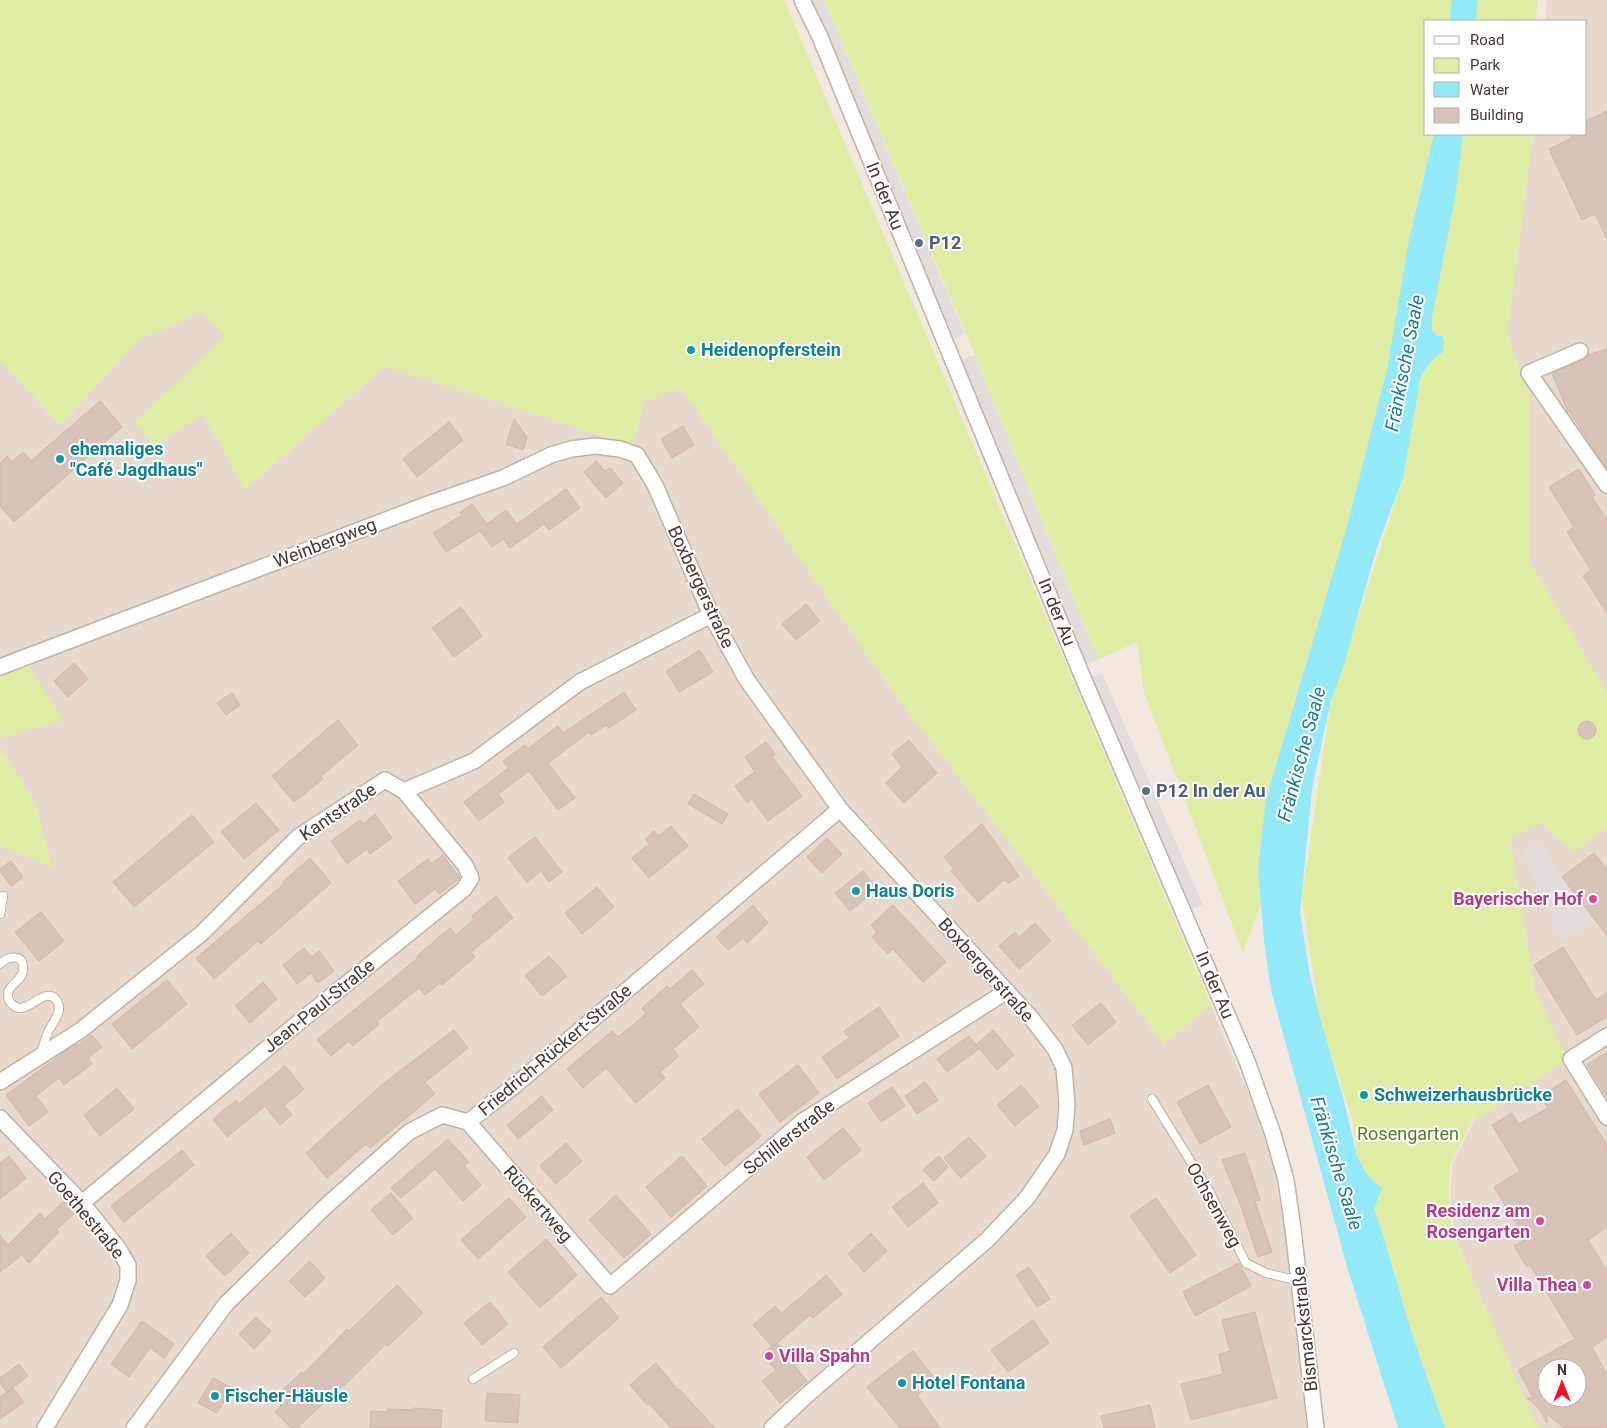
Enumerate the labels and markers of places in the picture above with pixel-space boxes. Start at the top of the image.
place label: P12 [929,232,961,253]
marker: P12 [913,237,925,249]
place label: Heidenopferstein [701,339,841,360]
marker: Heidenopferstein [685,344,697,356]
place label: ehemaliges "Café Jagdhaus" [70,438,203,480]
marker: ehemaliges "Café Jagdhaus" [54,453,66,465]
place label: P12 In der Au [1156,780,1266,801]
marker: P12 In der Au [1140,785,1152,797]
place label: Haus Doris [866,880,955,901]
marker: Haus Doris [850,885,862,897]
place label: Bayerischer Hof [1453,888,1584,909]
marker: Bayerischer Hof [1587,893,1599,905]
place label: Schweizerhausbrücke [1374,1084,1552,1105]
marker: Schweizerhausbrücke [1358,1089,1370,1101]
place label: Residenz am Rosengarten [1426,1200,1530,1242]
marker: Residenz am Rosengarten [1534,1215,1546,1227]
place label: Villa Thea [1497,1274,1577,1295]
marker: Villa Thea [1581,1279,1593,1291]
place label: Villa Spahn [779,1345,870,1366]
marker: Villa Spahn [763,1350,775,1362]
place label: Hotel Fontana [912,1372,1026,1393]
marker: Hotel Fontana [896,1377,908,1389]
place label: Fischer-Häusle [225,1385,348,1406]
marker: Fischer-Häusle [209,1390,221,1402]

